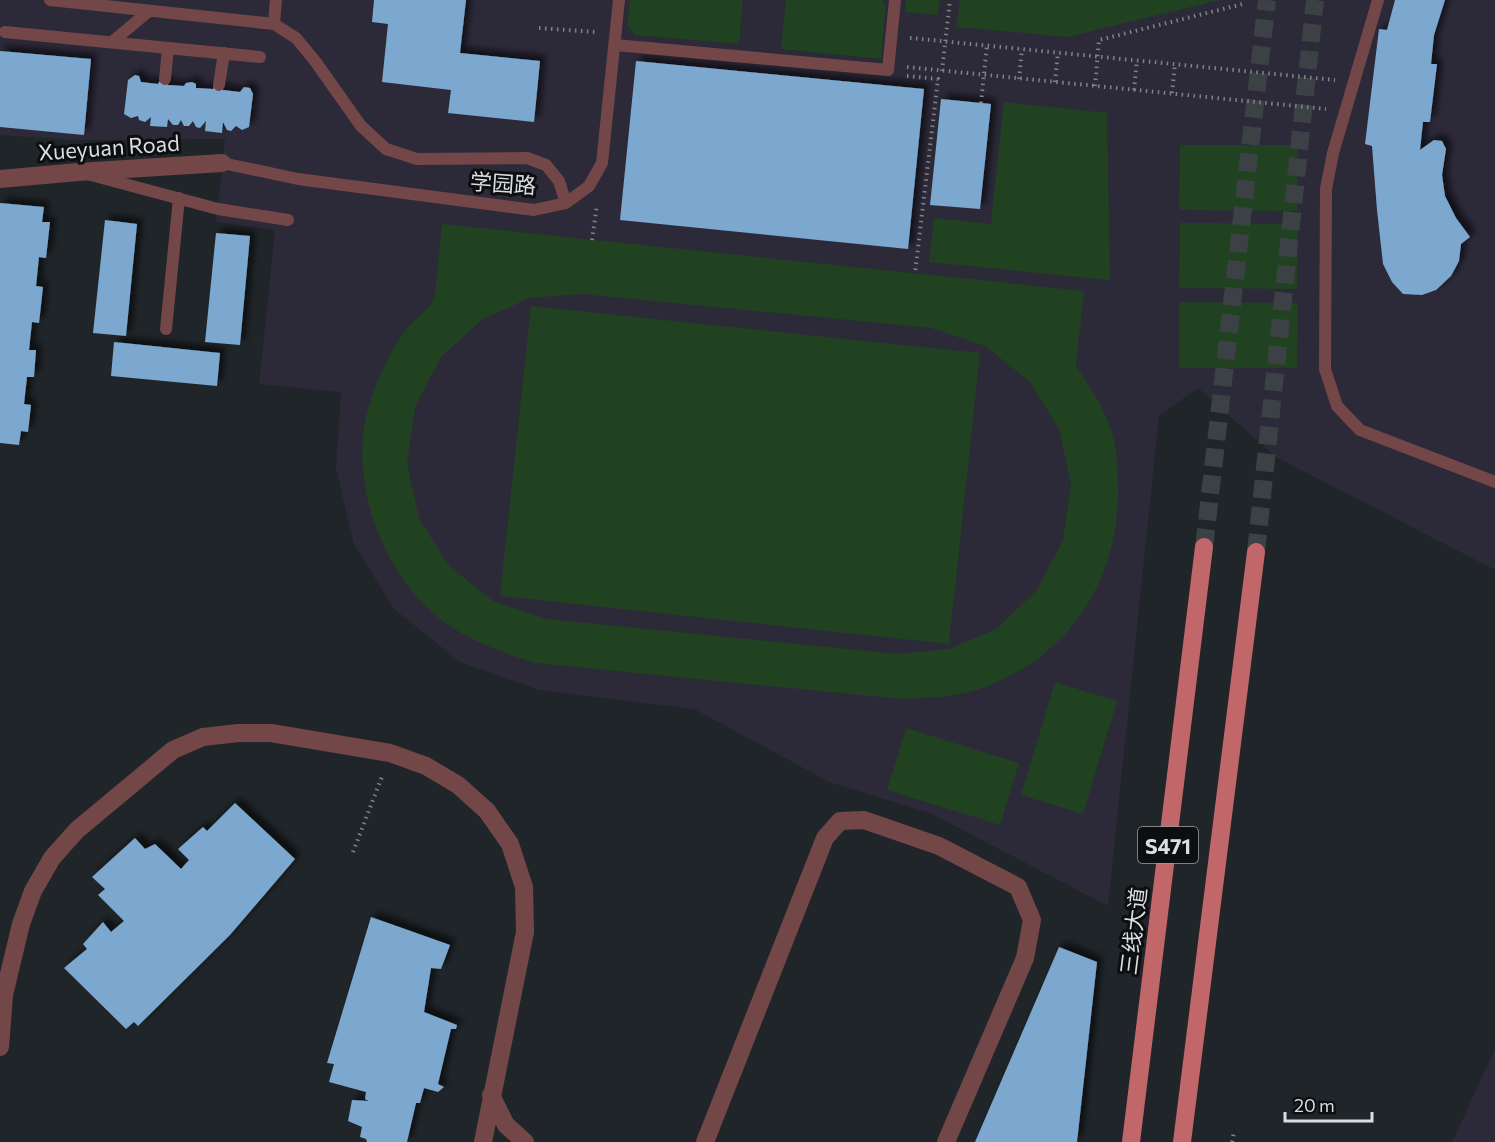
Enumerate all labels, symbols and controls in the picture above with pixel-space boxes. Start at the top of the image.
street label: Xueyuan Road [37,129,181,165]
street label: 学园路 [469,167,537,199]
road number: S471 [1138,827,1198,863]
street label: 三线大道 [1114,886,1152,976]
scale bar [1285,1085,1372,1123]
text: 20 m [1294,1094,1335,1116]

